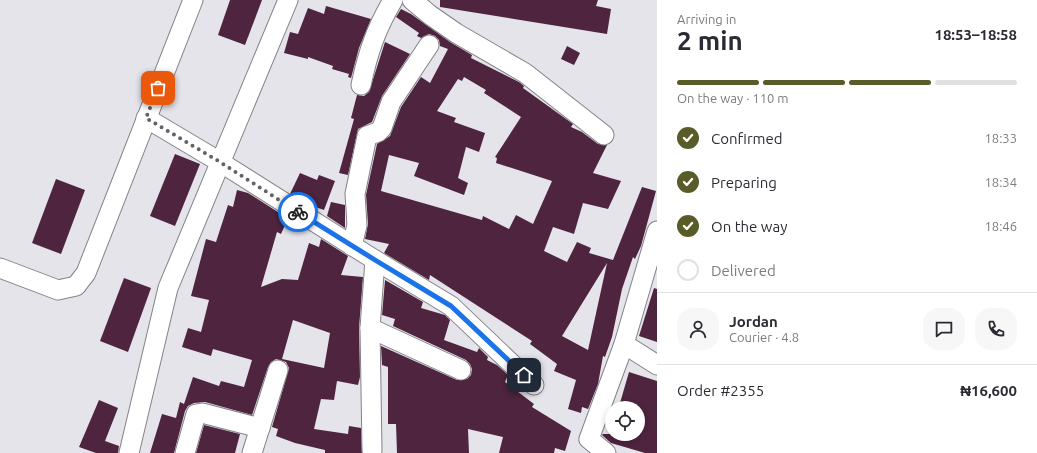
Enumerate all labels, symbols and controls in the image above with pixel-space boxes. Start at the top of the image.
text: Arriving in [677,12,736,26]
text: 2 min [677,26,743,55]
text: 18:53–18:58 [934,26,1017,43]
pin [141,71,175,105]
icon: bag [147,77,169,99]
text: On the way · 110 m [677,91,789,105]
icon: check [677,127,699,149]
text: Confirmed [711,130,783,147]
text: 18:33 [984,131,1017,145]
icon: check [677,171,699,193]
text: Preparing [711,174,777,191]
text: 18:34 [984,175,1017,189]
courier [278,192,318,232]
icon: bike [287,201,309,223]
icon: check [677,215,699,237]
text: On the way [711,218,787,235]
text: 18:46 [984,219,1017,233]
text: Delivered [711,262,776,279]
button: person [677,308,719,350]
button: chat [923,308,965,350]
button: phone [975,308,1017,350]
text: Jordan [729,313,778,330]
text: Courier · 4.8 [729,330,799,344]
pin [507,358,541,392]
icon: home [513,364,535,386]
text: Order #2355 [677,382,764,399]
text: ₦16,600 [960,382,1017,399]
map controls [605,401,645,441]
button: locate [605,401,645,441]

